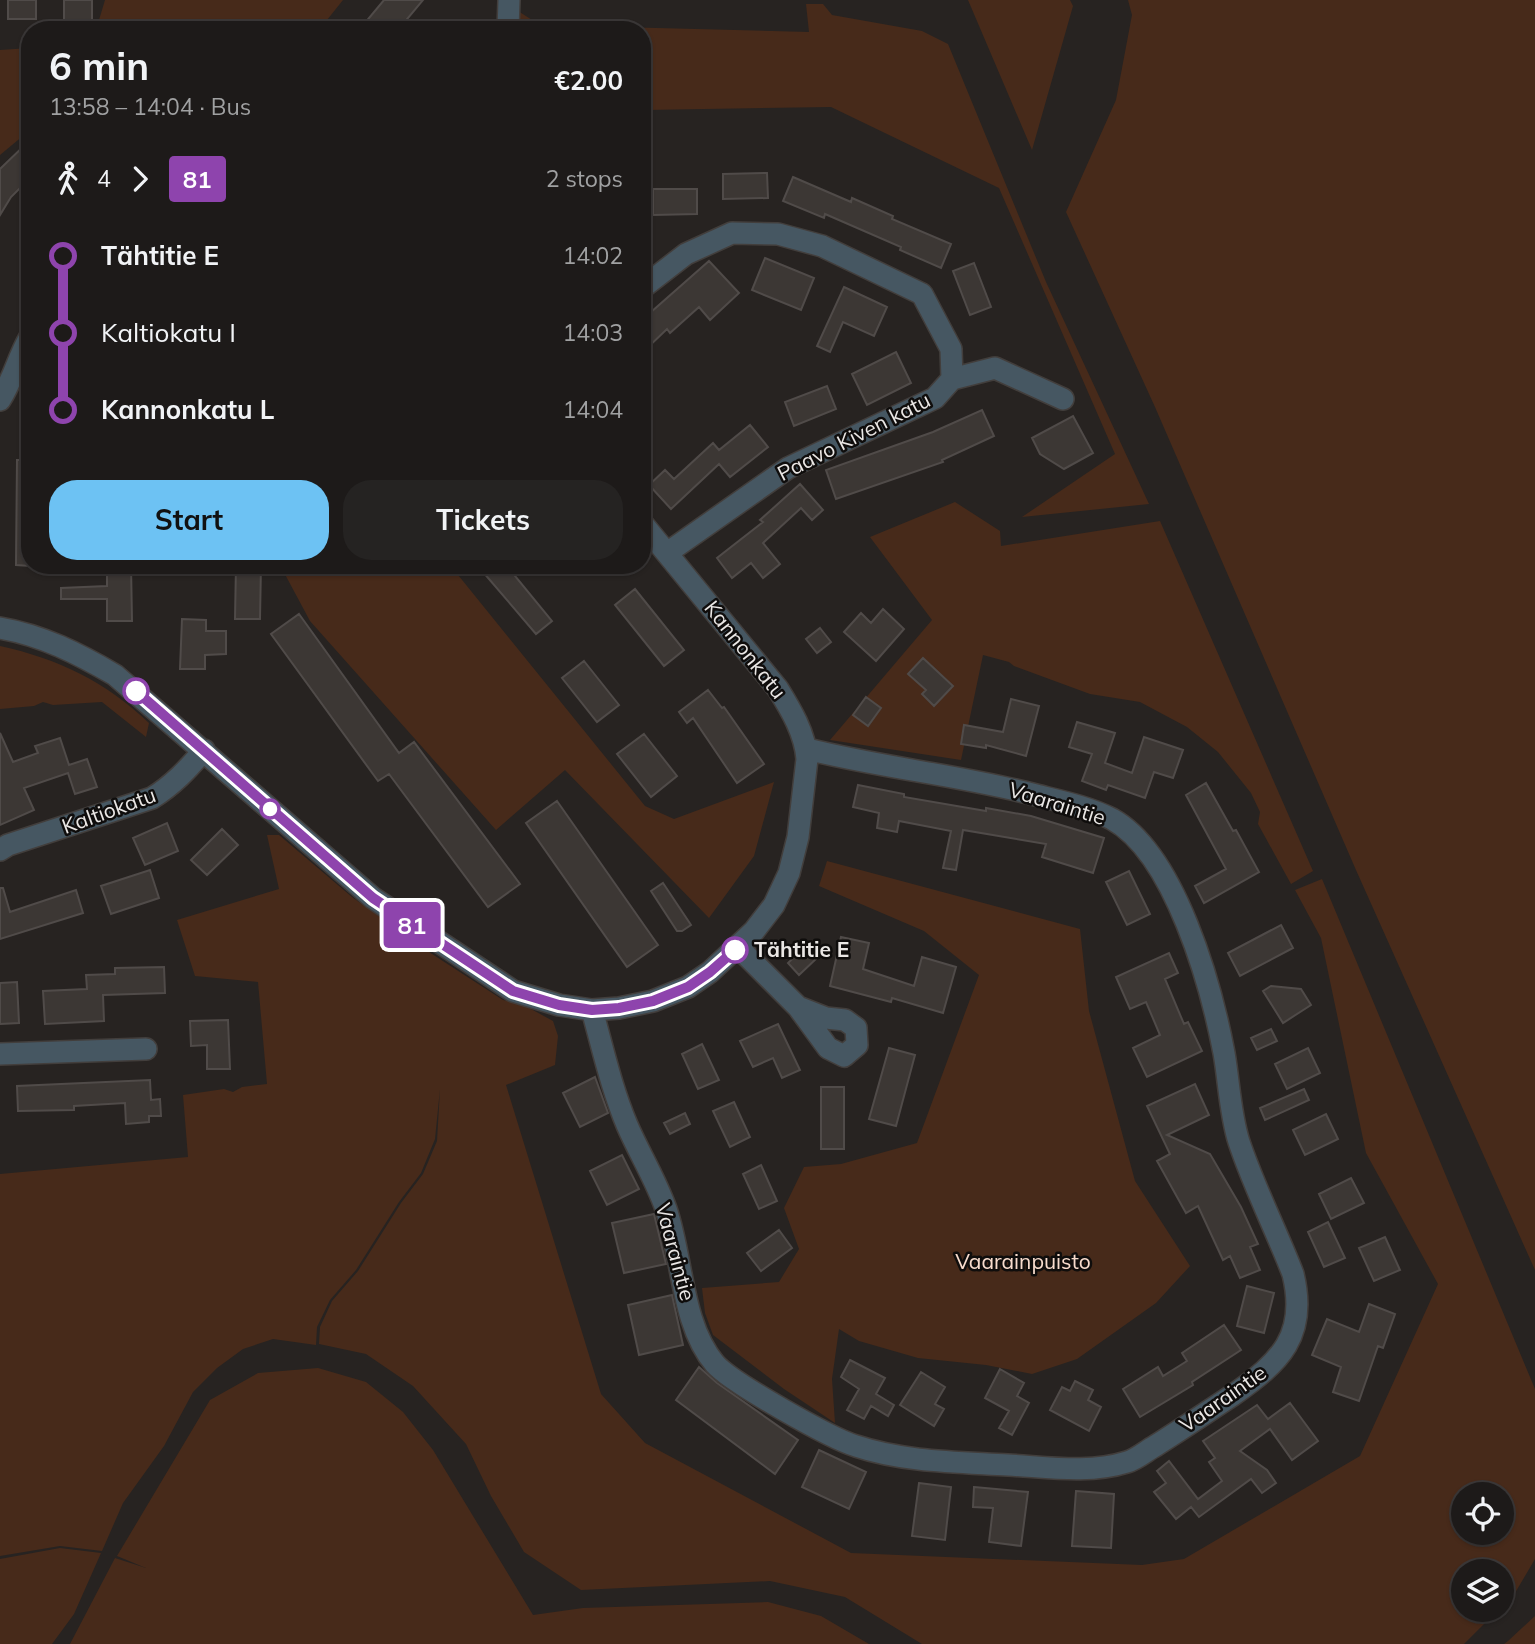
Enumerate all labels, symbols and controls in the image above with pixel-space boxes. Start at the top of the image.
text: 6 min [49,42,149,90]
text: €2.00 [554,64,623,97]
text: 13:58 – 14:04 · Bus [49,92,251,121]
icon: walk [49,160,87,198]
icon: forward [121,160,159,198]
text: 4 [97,164,111,193]
text: 81 [183,164,212,194]
text: 2 stops [546,164,623,193]
text: Tähtitie E [101,239,219,272]
text: 14:02 [563,241,623,270]
text: Kaltiokatu I [101,316,236,349]
text: 14:03 [563,318,623,347]
street label: Paavo Kiven katu [773,386,934,486]
text: Kannonkatu L [101,393,274,426]
text: 14:04 [563,395,623,424]
button: Start [49,480,329,560]
button: Tickets [343,480,623,560]
street label: Kannonkatu [699,595,792,704]
unlabelled marker [123,678,149,704]
street label: Vaaraintie [1006,776,1109,830]
street label: Kaltiokatu [58,781,159,839]
unlabelled marker [260,799,280,819]
line badge: 81 [380,902,444,948]
text: 81 [398,910,426,940]
place label: Tähtitie E [754,936,849,962]
marker: Tähtitie E [722,937,748,963]
street label: Vaaraintie [650,1200,701,1303]
park label: Vaarainpuisto [955,1248,1091,1274]
street label: Vaaraintie [1174,1359,1271,1437]
map controls [1451,1482,1514,1622]
button: locate [1451,1482,1514,1545]
button: layers [1451,1559,1514,1622]

